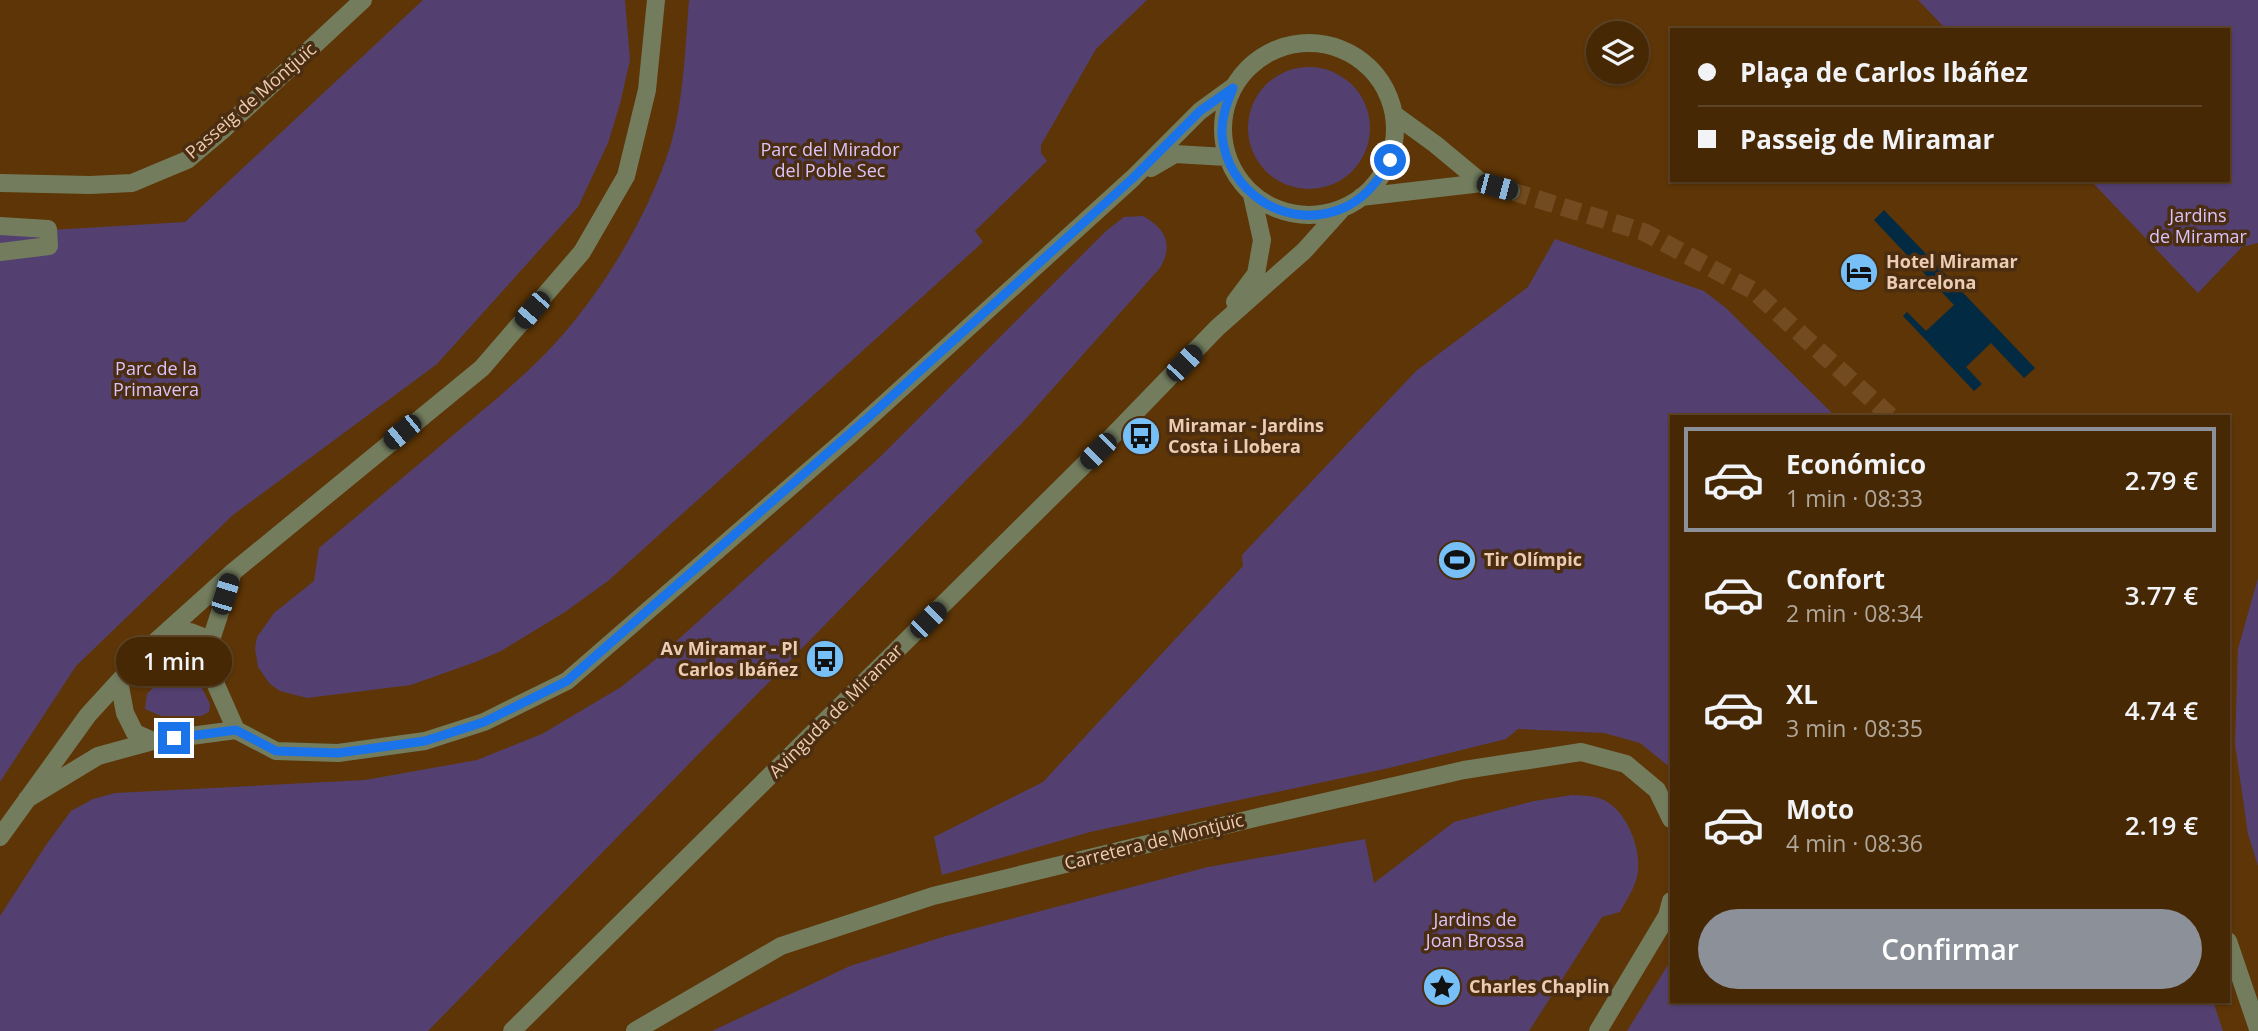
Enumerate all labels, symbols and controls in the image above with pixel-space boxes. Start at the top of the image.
map controls [1586,21,1649,84]
button: layers [1586,21,1649,84]
street label: Passeig de Montjuïc [180,36,321,164]
text: Plaça de Carlos Ibáñez [1740,54,2028,90]
text: Passeig de Miramar [1740,121,1994,157]
park label: Parc del Mirador del Poble Sec [760,137,900,182]
route start [1374,144,1406,176]
car [1474,171,1521,203]
park label: Jardins de Miramar [2149,203,2248,248]
place label: Hotel Miramar Barcelona [1886,249,2018,294]
hotel icon: Hotel Miramar Barcelona [1838,251,1880,293]
car [511,287,554,333]
car [1162,341,1207,385]
park label: Parc de la Primavera [113,356,199,401]
car [380,411,425,453]
place label: Miramar - Jardins Costa i Llobera [1168,413,1324,458]
bus stop icon: Miramar - Jardins Costa i Llobera [1120,415,1162,457]
car [1076,429,1121,473]
text: Económico [1786,446,1926,482]
icon: car [1702,448,1765,511]
text: 2.79 € [2125,462,2198,498]
text: 1 min · 08:33 [1786,482,1923,514]
sports icon: Tir Olímpic [1436,539,1478,581]
place label: Tir Olímpic [1484,547,1582,571]
text: Confort [1786,561,1885,597]
icon: car [1702,563,1765,626]
car [209,571,242,617]
text: 3.77 € [2125,577,2198,613]
text: 2 min · 08:34 [1786,597,1923,629]
car [906,598,951,642]
callout: 1 min [116,636,232,686]
place label: Av Miramar - Pl Carlos Ibáñez [660,636,798,681]
street label: Avinguda de Miramar [763,638,908,783]
bus stop icon: Av Miramar - Pl Carlos Ibáñez [804,638,846,680]
text: 1 min [143,645,205,677]
text: XL [1786,676,1818,712]
icon: car [1702,678,1765,741]
text: 4.74 € [2125,692,2198,728]
text: 3 min · 08:35 [1786,712,1923,744]
route end [158,722,190,754]
text: Moto [1786,791,1854,827]
icon: car [1702,793,1765,856]
street label: Carretera de Montjuïc [1062,807,1246,875]
text: 2.19 € [2125,807,2198,843]
text: 4 min · 08:36 [1786,827,1923,859]
park label: Jardins de Joan Brossa [1424,907,1524,952]
button: Confirmar [1698,909,2202,989]
place icon: Charles Chaplin [1421,966,1463,1008]
place label: Charles Chaplin [1469,974,1609,998]

